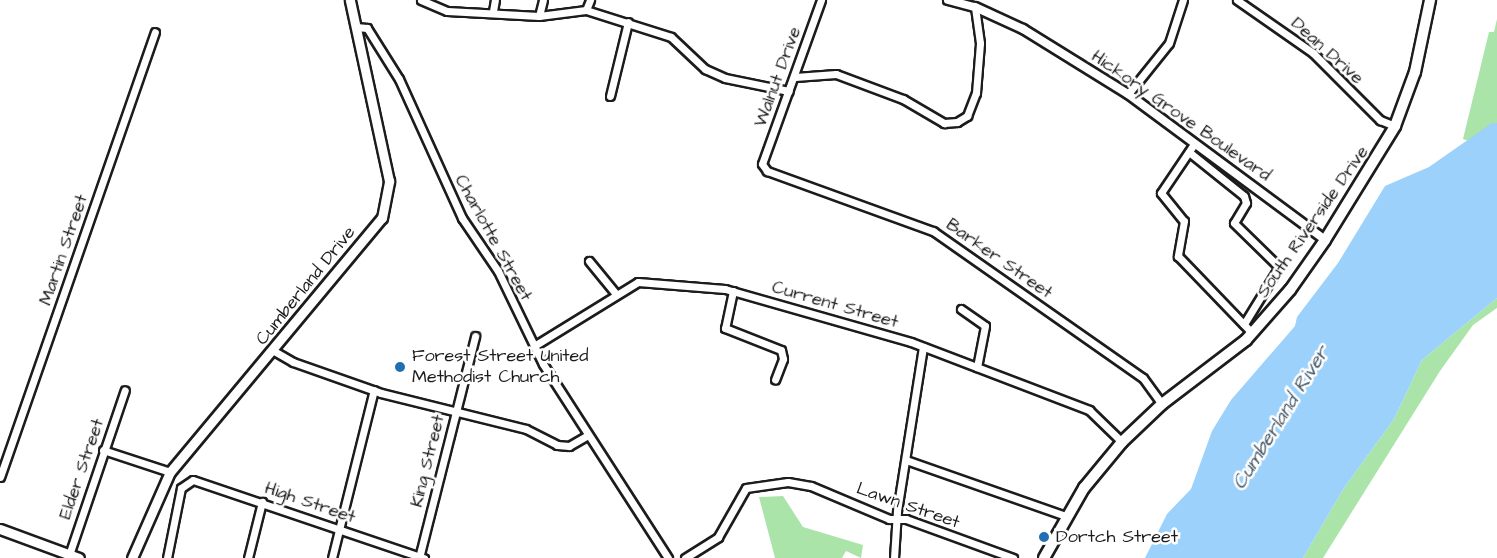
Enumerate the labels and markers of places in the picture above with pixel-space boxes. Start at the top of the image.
place label: Forest Street United Methodist Church [412,346,589,388]
marker: Forest Street United Methodist Church [393,360,407,374]
place label: Dortch Street [1056,526,1178,548]
marker: Dortch Street [1037,530,1051,544]

